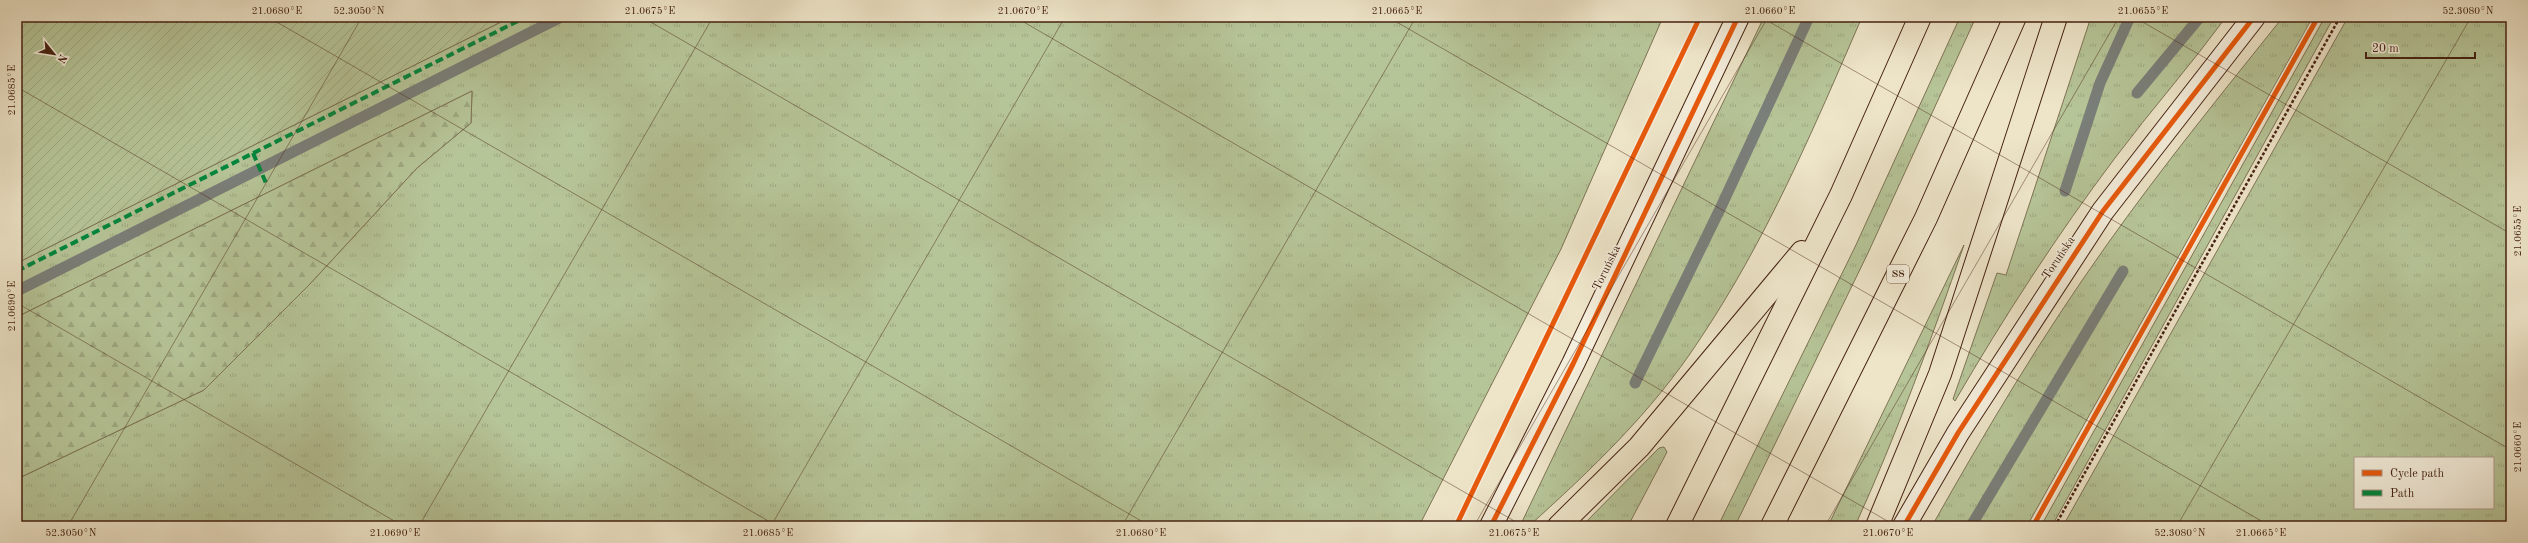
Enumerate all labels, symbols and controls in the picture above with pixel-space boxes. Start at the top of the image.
text: 21.0680°E [252,6,302,16]
text: 52.3050°N [333,6,385,16]
text: 21.0675°E [625,6,675,16]
text: 21.0670°E [998,6,1048,16]
text: 21.0665°E [1372,6,1422,16]
text: 21.0660°E [1745,6,1795,16]
text: 21.0655°E [2118,6,2168,16]
text: 52.3080°N [2442,6,2494,16]
north arrow [34,34,74,74]
scale bar [2366,34,2475,60]
text: 20 m [2372,43,2399,55]
text: N [54,52,68,65]
text: 21.0685°E [7,65,17,115]
text: 21.0655°E [2513,206,2523,256]
street label: Toruńska [2040,234,2078,282]
street label: Toruńska [1591,243,1623,293]
road number: S8 [1887,265,1909,283]
text: 21.0690°E [7,281,17,331]
text: 21.0660°E [2513,422,2523,472]
legend [2354,457,2494,509]
text: Cycle path [2390,468,2445,480]
text: Path [2390,488,2415,500]
text: 52.3050°N [45,528,97,538]
text: 21.0690°E [370,528,420,538]
text: 21.0685°E [743,528,793,538]
text: 21.0680°E [1116,528,1166,538]
text: 21.0675°E [1489,528,1539,538]
text: 21.0670°E [1863,528,1913,538]
text: 52.3080°N [2154,528,2206,538]
text: 21.0665°E [2236,528,2286,538]

